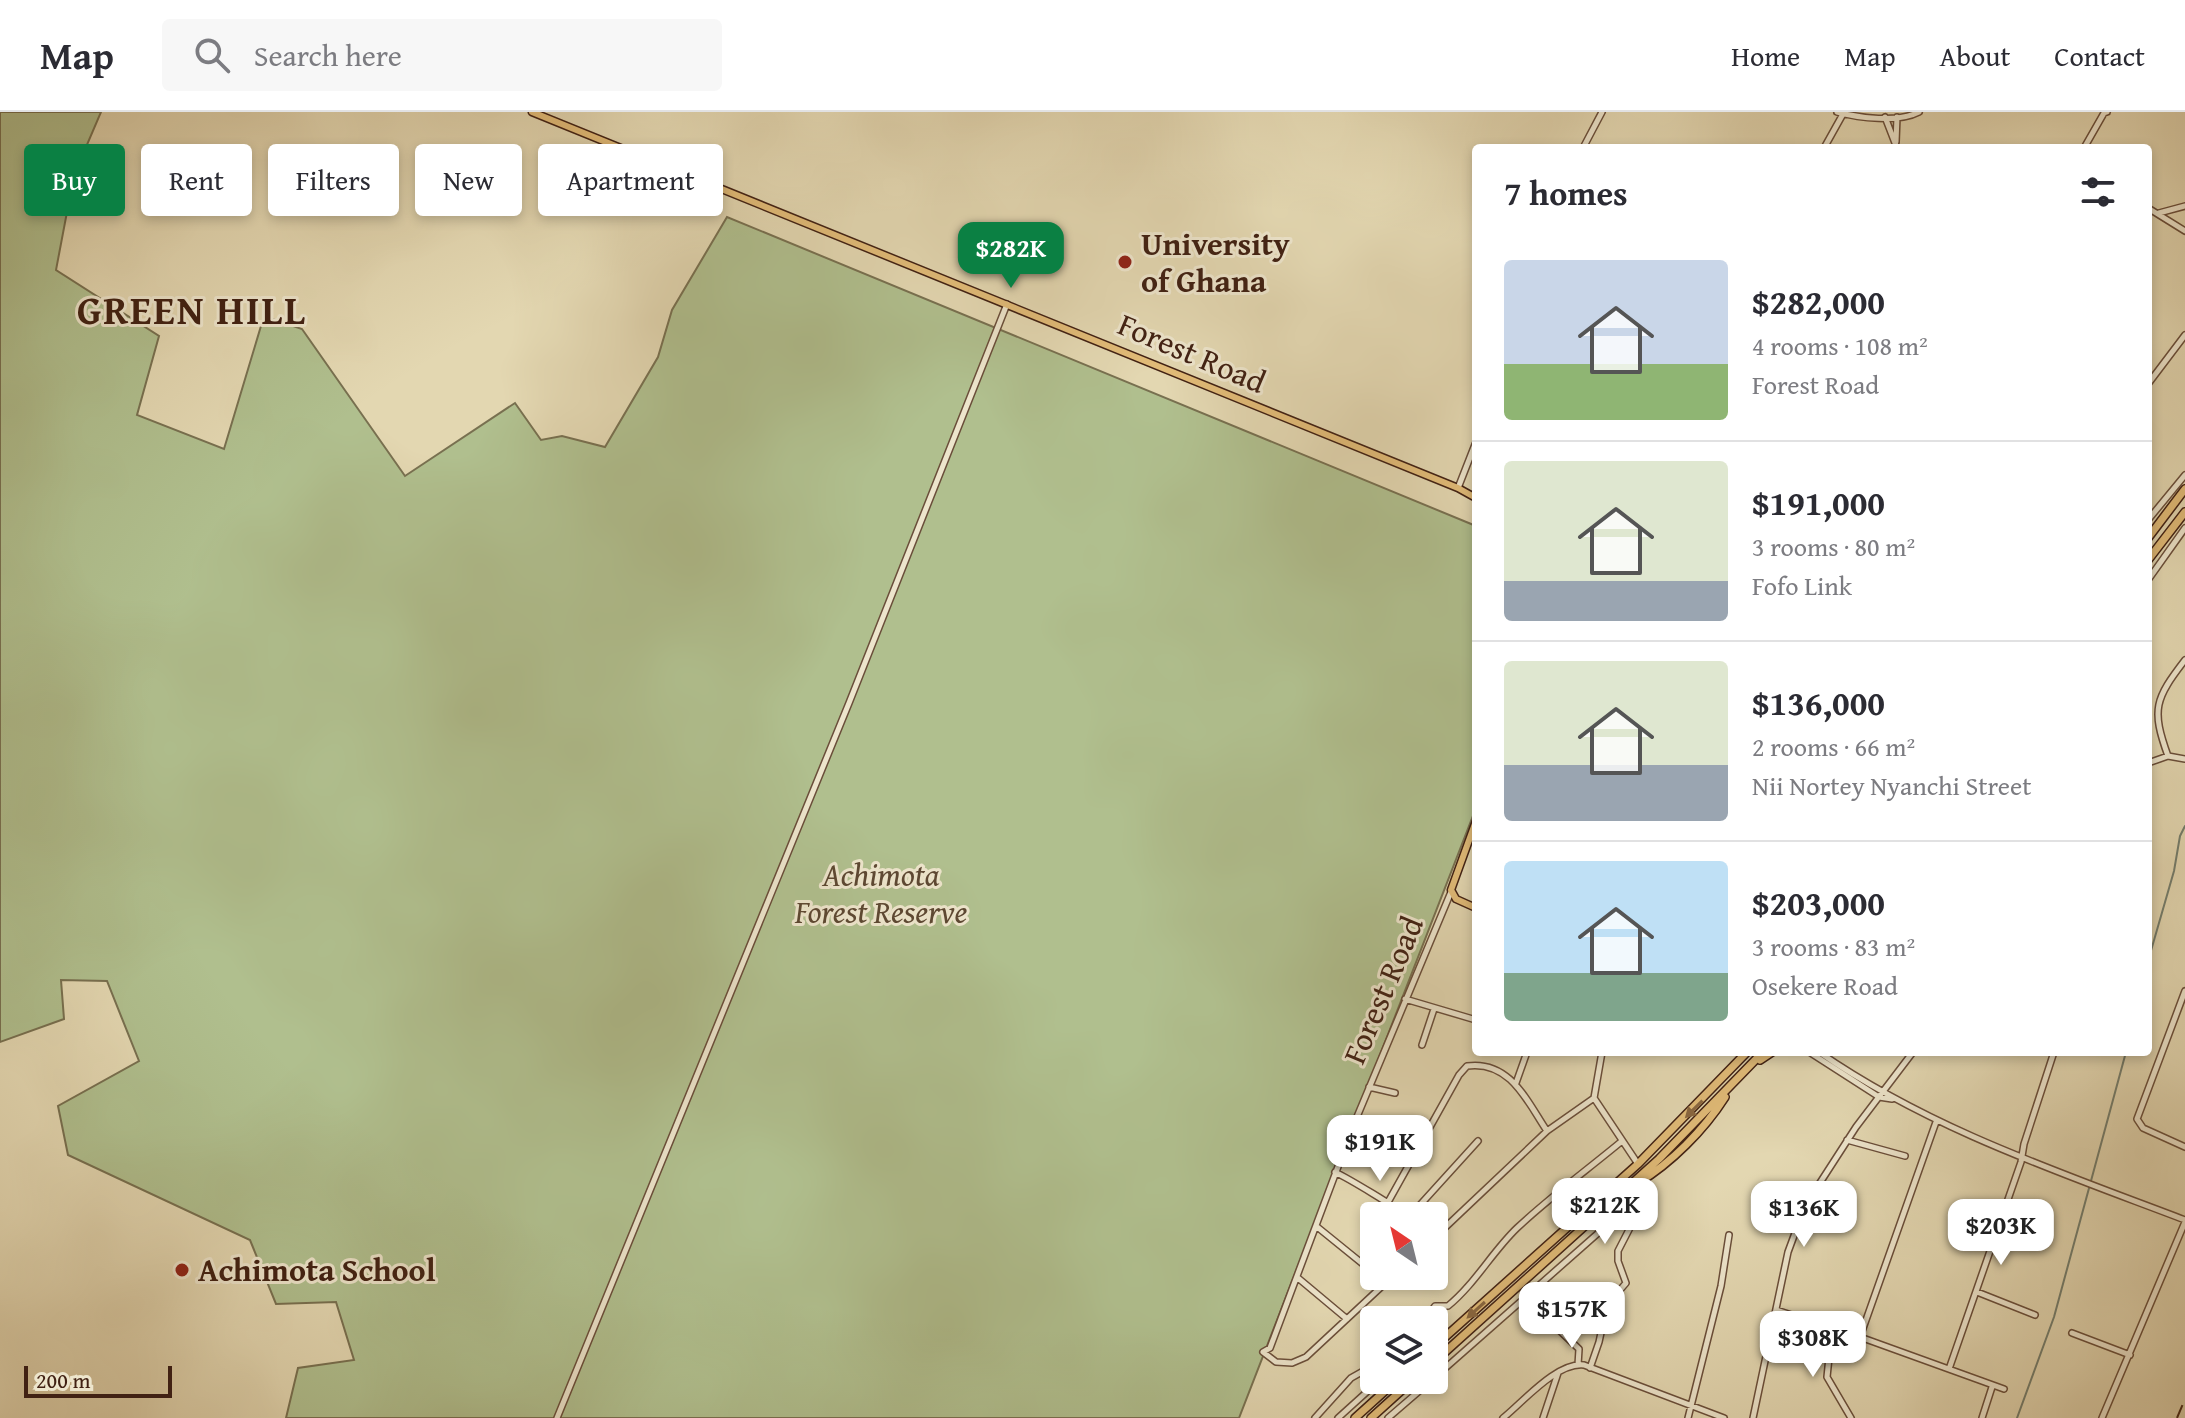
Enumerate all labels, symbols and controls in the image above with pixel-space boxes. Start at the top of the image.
search box [162,19,722,91]
text: Map [40,27,114,83]
icon: search [190,33,234,77]
text: Search here [254,33,402,77]
text: Home [1731,35,1800,76]
text: Map [1844,35,1896,76]
text: About [1940,35,2010,76]
text: Contact [2054,35,2145,76]
chip: Buy [24,144,125,216]
chip: Rent [141,144,252,216]
chip: Filters [268,144,399,216]
chip: New [415,144,522,216]
chip: Apartment [538,144,723,216]
text: 7 homes [1504,168,1628,217]
icon: filters [2076,170,2120,214]
place label: University of Ghana [1141,220,1290,304]
pin: $282K [955,222,1067,290]
text: $282K [976,228,1046,267]
marker: University of Ghana [1116,253,1134,271]
text: $282,000 [1752,277,1885,326]
district label: GREEN HILL [77,280,307,339]
icon: home [1568,292,1664,388]
street label: Forest Road [1111,300,1273,405]
text: 4 rooms · 108 m² [1752,326,1928,365]
text: Forest Road [1752,365,1879,404]
text: $191,000 [1752,478,1885,527]
icon: home [1568,493,1664,589]
text: 3 rooms · 80 m² [1752,527,1915,566]
text: Fofo Link [1752,566,1852,605]
text: $136,000 [1752,678,1885,727]
icon: home [1568,693,1664,789]
text: 2 rooms · 66 m² [1752,727,1915,766]
text: Nii Nortey Nyanchi Street [1752,766,2031,805]
park label: Achimota Forest Reserve [794,851,967,935]
text: $203,000 [1752,878,1885,927]
icon: home [1568,893,1664,989]
street label: Forest Road [1330,909,1435,1071]
text: 3 rooms · 83 m² [1752,927,1915,966]
text: Osekere Road [1752,966,1898,1005]
one-way arrow [1685,1099,1704,1118]
pin: $191K [1324,1115,1436,1183]
text: $191K [1345,1121,1415,1160]
pin: $212K [1549,1178,1661,1246]
pin: $136K [1748,1181,1860,1249]
text: $212K [1570,1184,1640,1223]
text: $136K [1769,1187,1839,1226]
pin: $203K [1945,1199,2057,1267]
north arrow [1360,1202,1448,1290]
map controls [1360,1202,1448,1394]
text: $203K [1966,1205,2036,1244]
place label: Achimota School [198,1246,436,1293]
marker: Achimota School [173,1261,191,1279]
pin: $157K [1516,1282,1628,1350]
text: $157K [1537,1288,1607,1327]
one-way arrow [1466,1300,1485,1318]
button: layers [1360,1306,1448,1394]
pin: $308K [1757,1311,1869,1379]
text: $308K [1778,1317,1848,1356]
scale bar [24,1362,172,1398]
text: 200 m [36,1364,91,1396]

